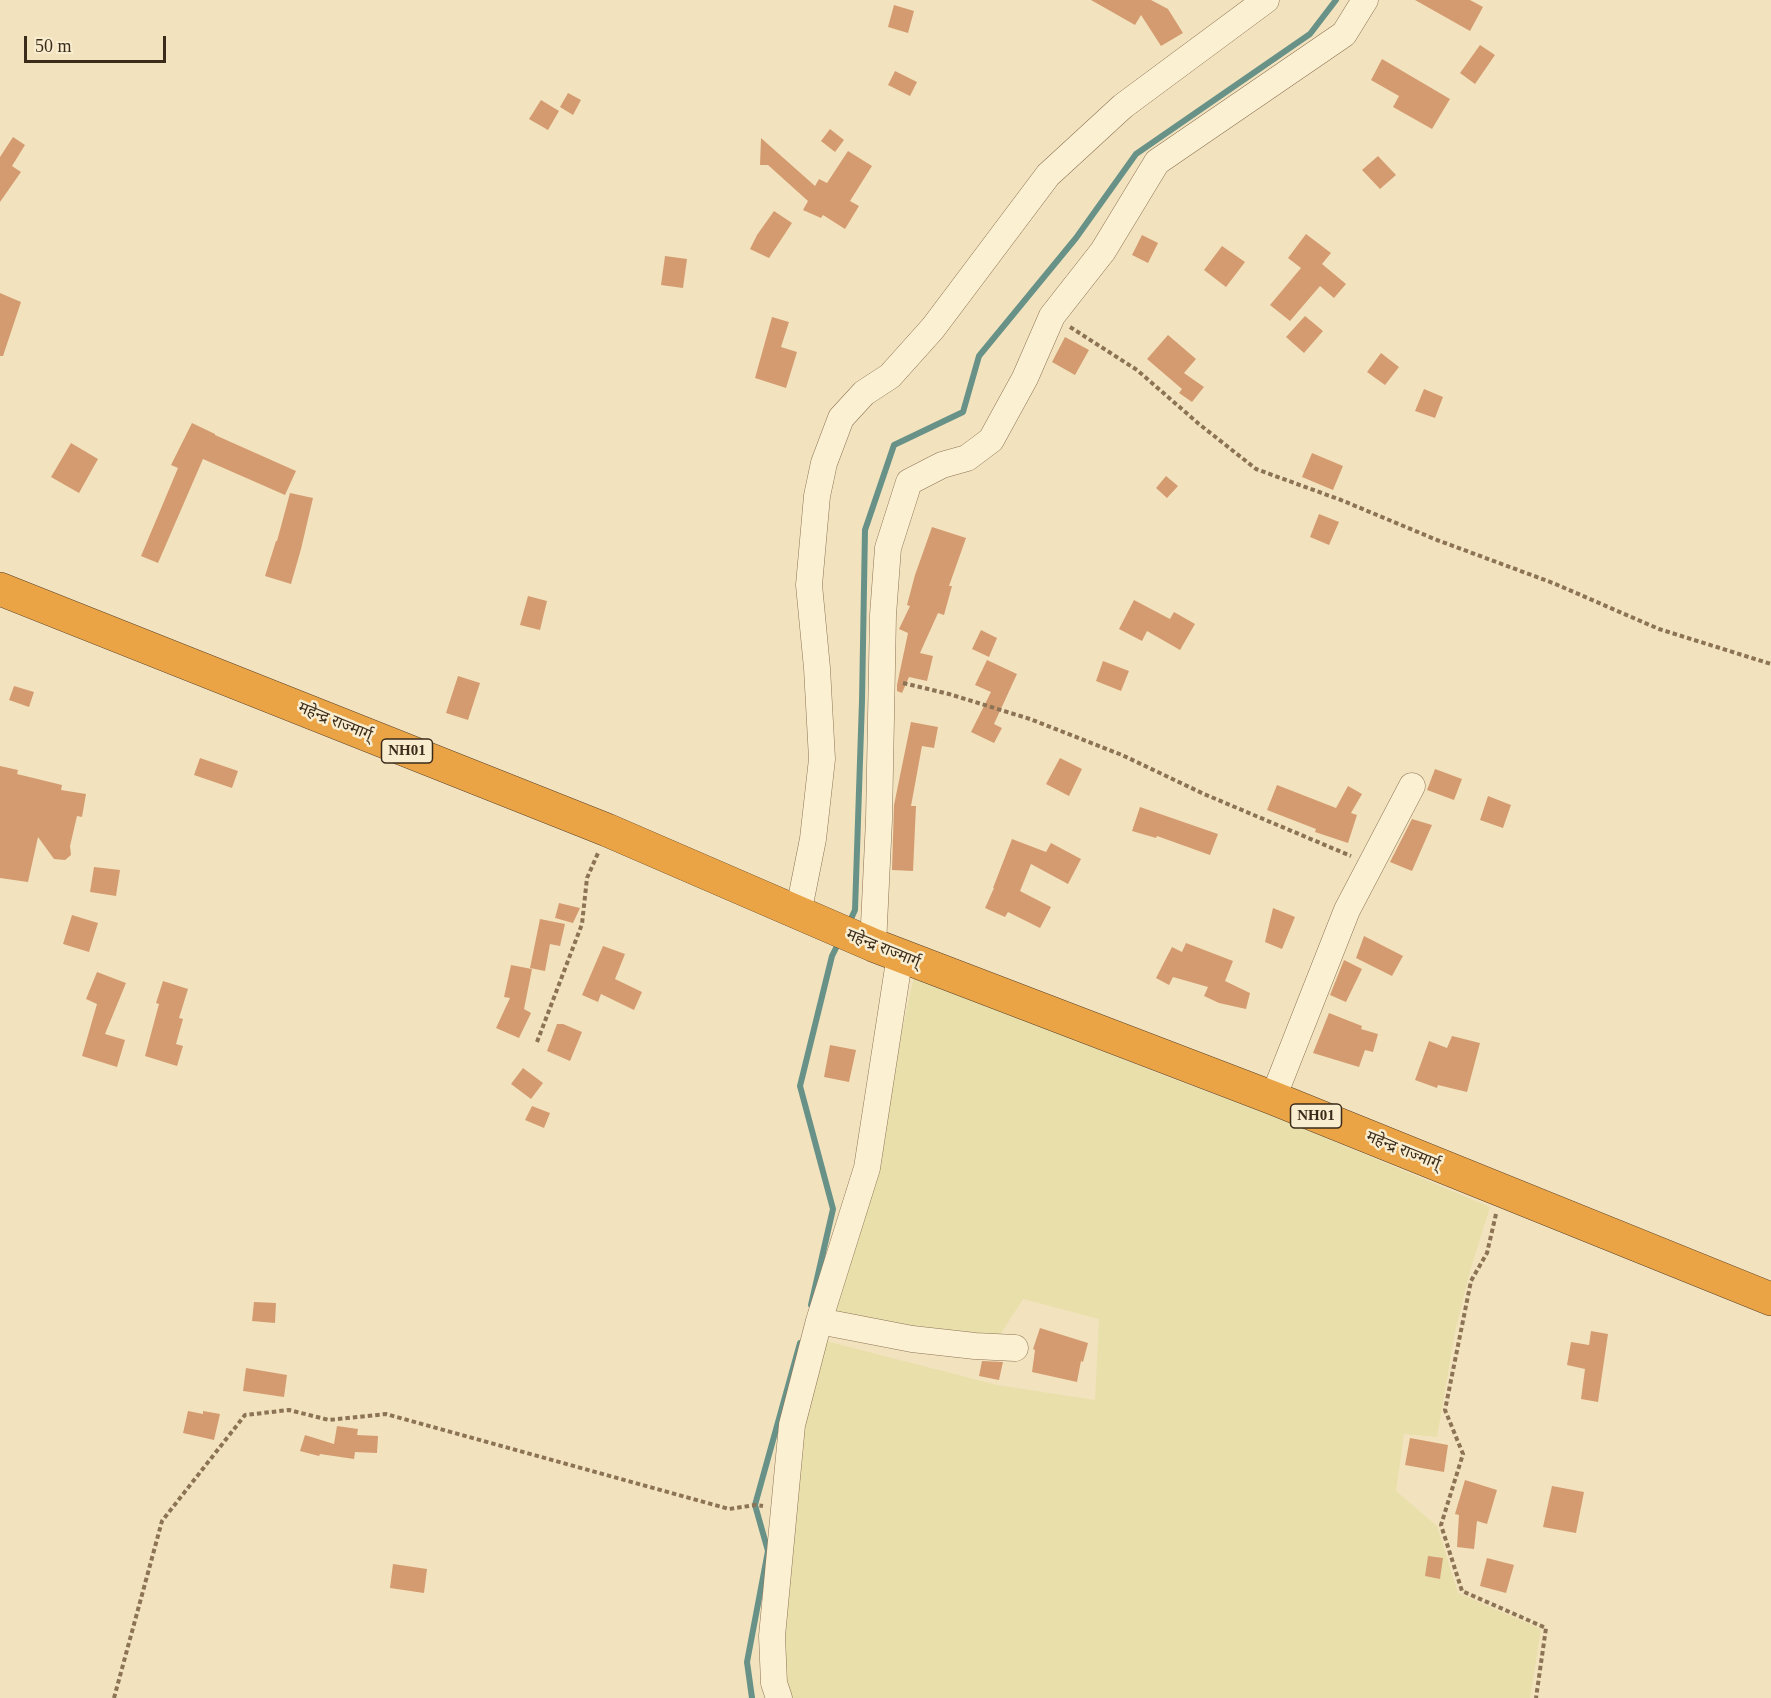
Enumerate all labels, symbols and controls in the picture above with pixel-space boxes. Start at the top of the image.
scale bar [27,24,170,62]
text: 50 m [35,36,72,56]
street label: महेन्द्र राज्मार्ग् [295,698,375,746]
road number: NH01 [382,739,432,763]
street label: महेन्द्र राज्मार्ग् [843,925,923,973]
road number: NH01 [1290,1104,1342,1128]
street label: महेन्द्र राज्मार्ग् [1363,1127,1443,1175]

